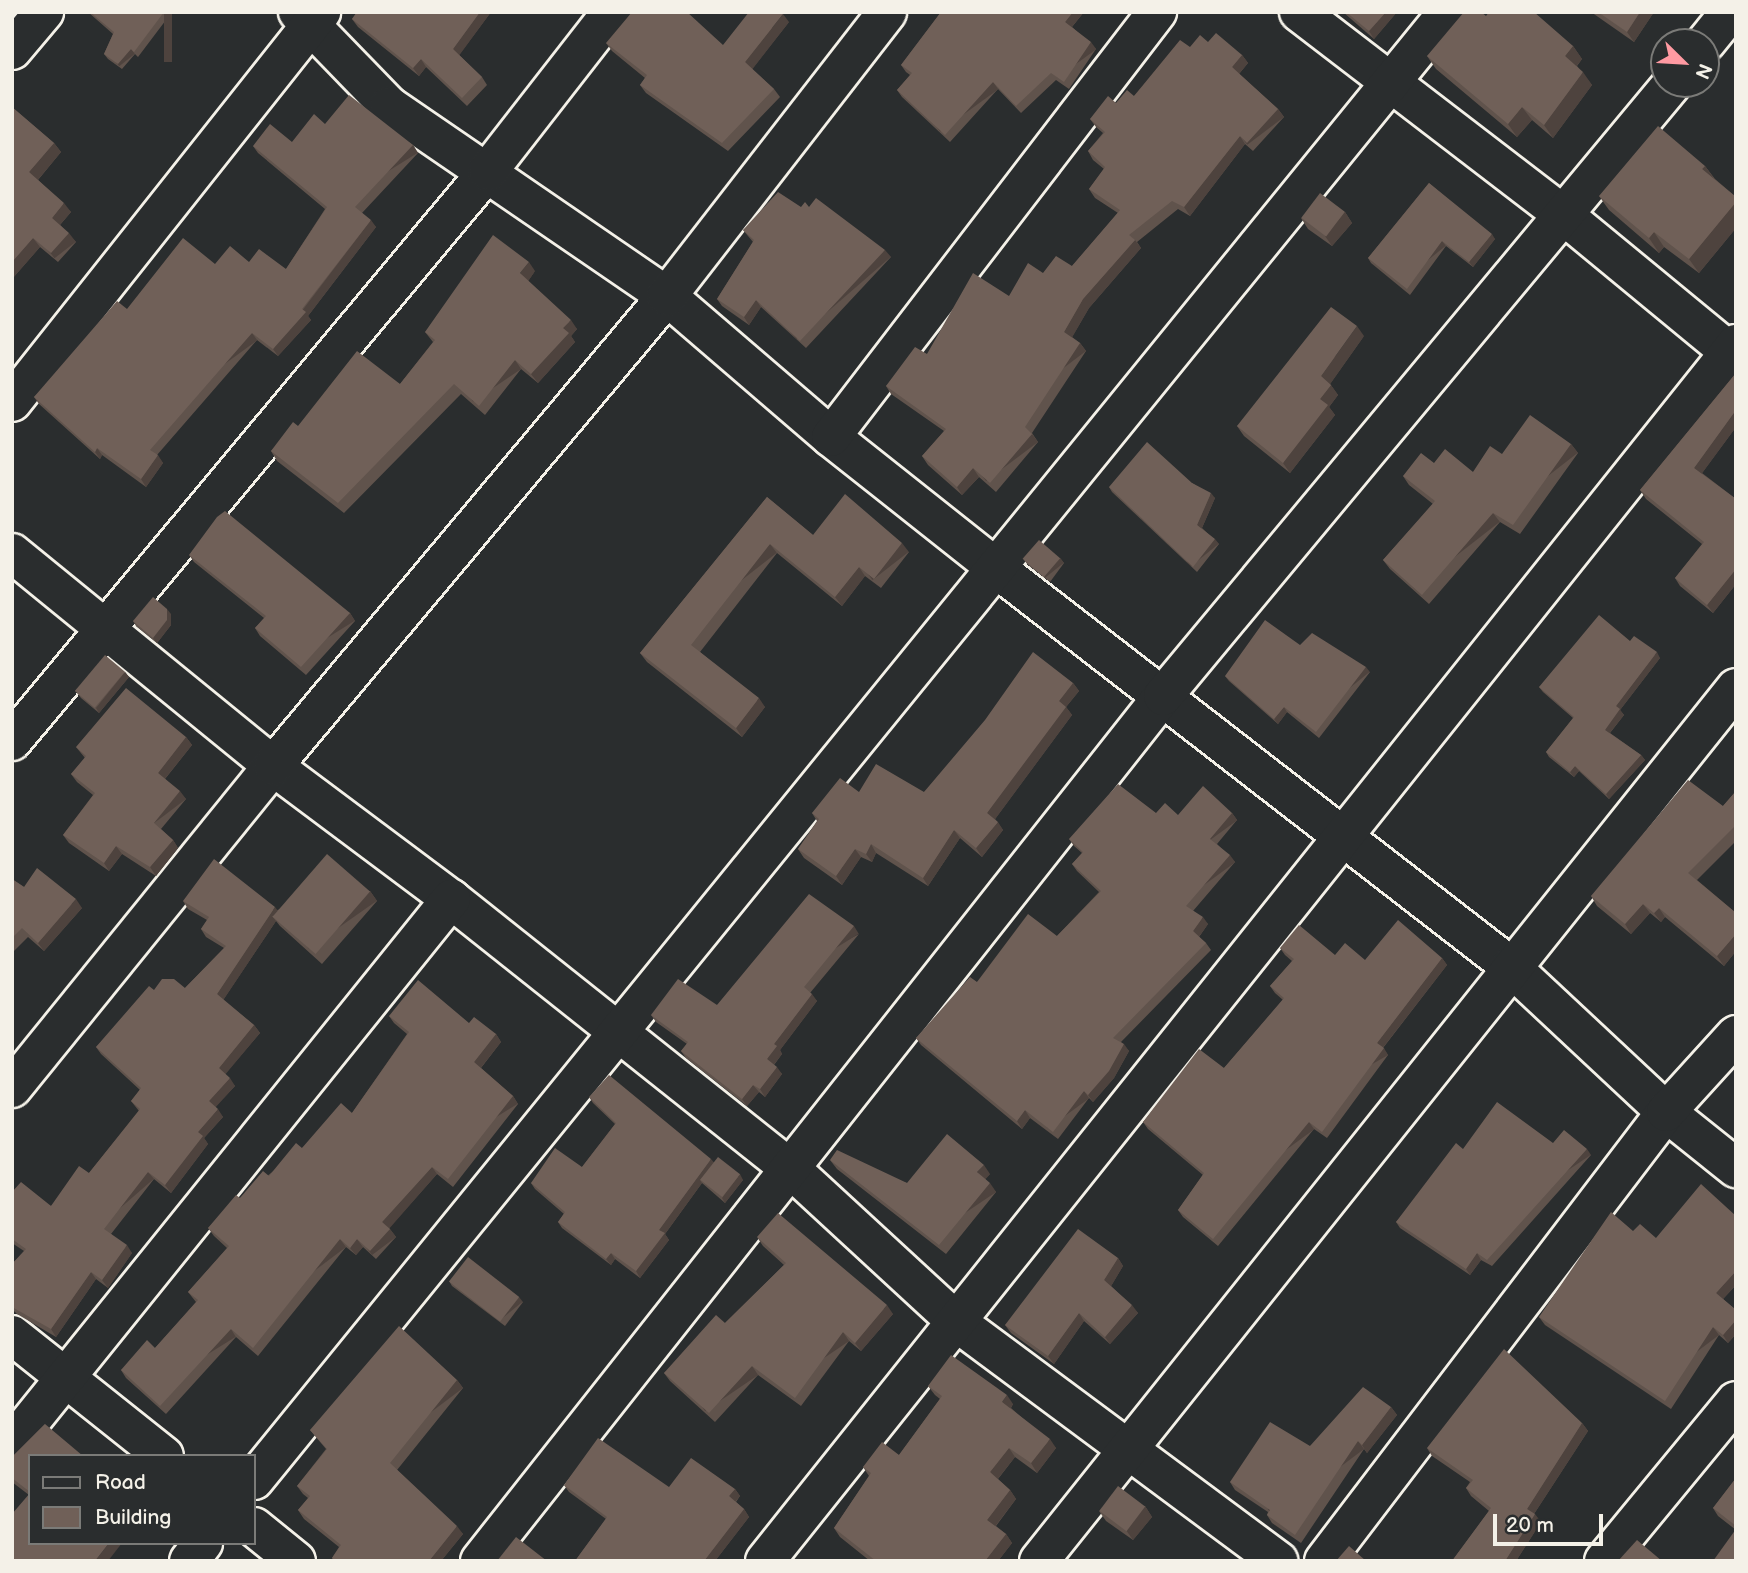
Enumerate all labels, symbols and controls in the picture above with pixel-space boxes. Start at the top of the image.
north arrow [1650,28,1720,98]
text: N [1689,60,1716,82]
legend [28,1454,256,1545]
text: Road [95,1470,146,1495]
scale bar [1496,1500,1606,1544]
text: Building [95,1505,171,1530]
text: 20 m [1506,1513,1554,1538]

